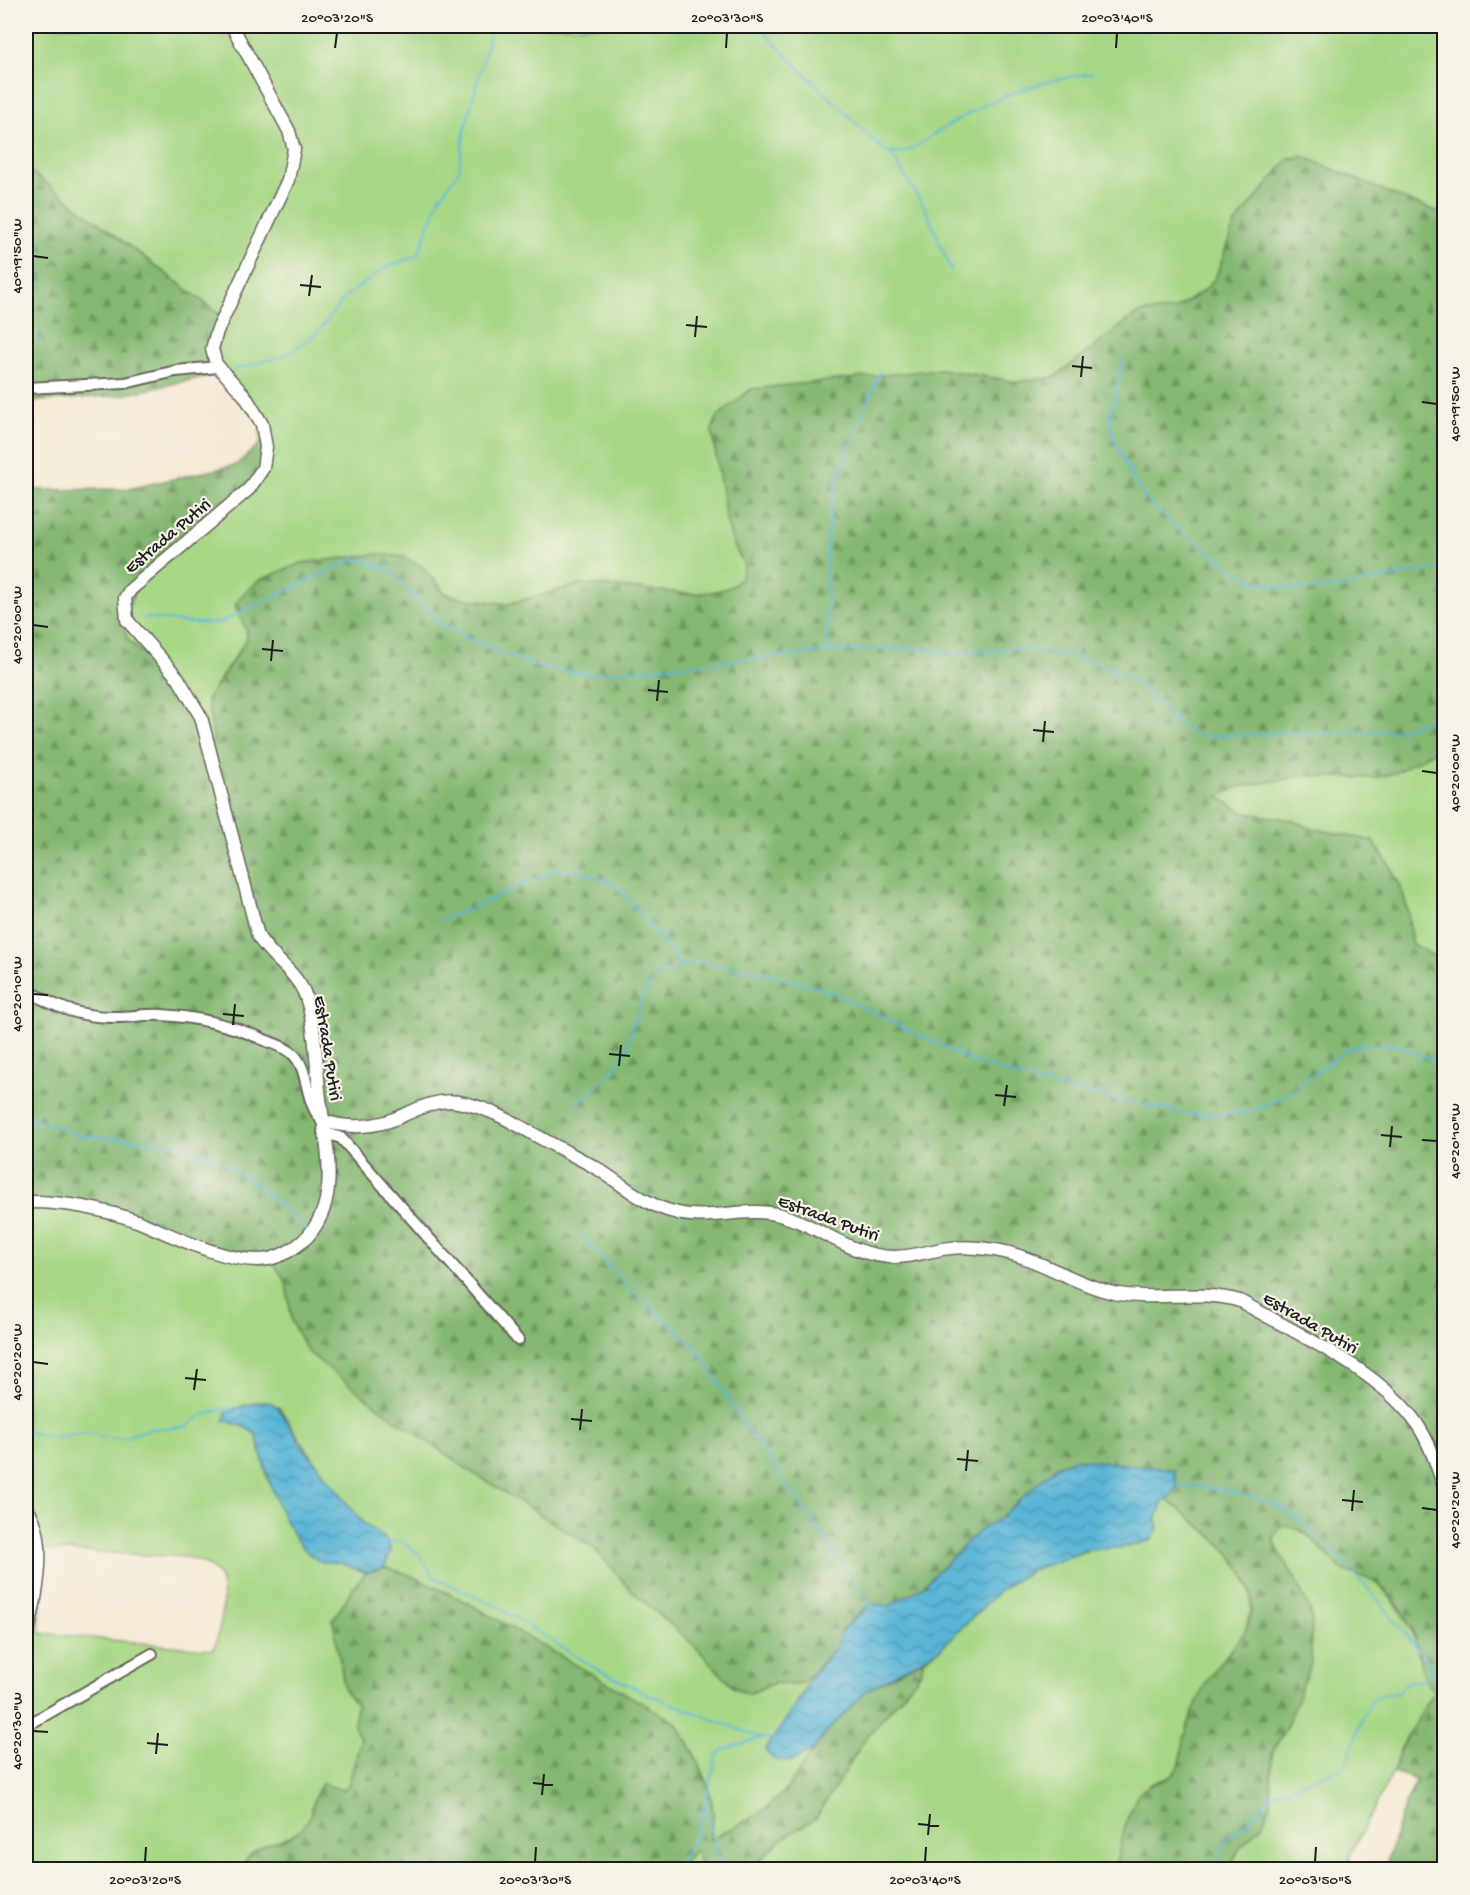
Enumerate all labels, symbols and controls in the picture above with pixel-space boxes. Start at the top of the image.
text: 20°03'20"S [301,10,373,28]
text: 20°03'30"S [691,10,763,28]
text: 20°03'40"S [1081,10,1153,28]
text: 40°19'50"W [9,218,27,294]
text: 40°19'50"W [1447,366,1465,442]
street label: Estrada Putiri [121,495,216,579]
text: 40°20'00"W [9,586,27,664]
text: 40°20'00"W [1447,734,1465,812]
text: 40°20'10"W [9,956,27,1032]
street label: Estrada Putiri [308,994,345,1103]
text: 40°20'10"W [1447,1103,1465,1179]
street label: Estrada Putiri [775,1191,882,1247]
street label: Estrada Putiri [1258,1289,1361,1360]
text: 40°20'20"W [9,1323,27,1400]
text: 40°20'20"W [1447,1471,1465,1548]
text: 40°20'30"W [9,1692,27,1770]
text: 20°03'20"S [109,1872,181,1890]
text: 20°03'30"S [499,1872,571,1890]
text: 20°03'40"S [889,1872,961,1890]
text: 20°03'50"S [1279,1872,1351,1890]

